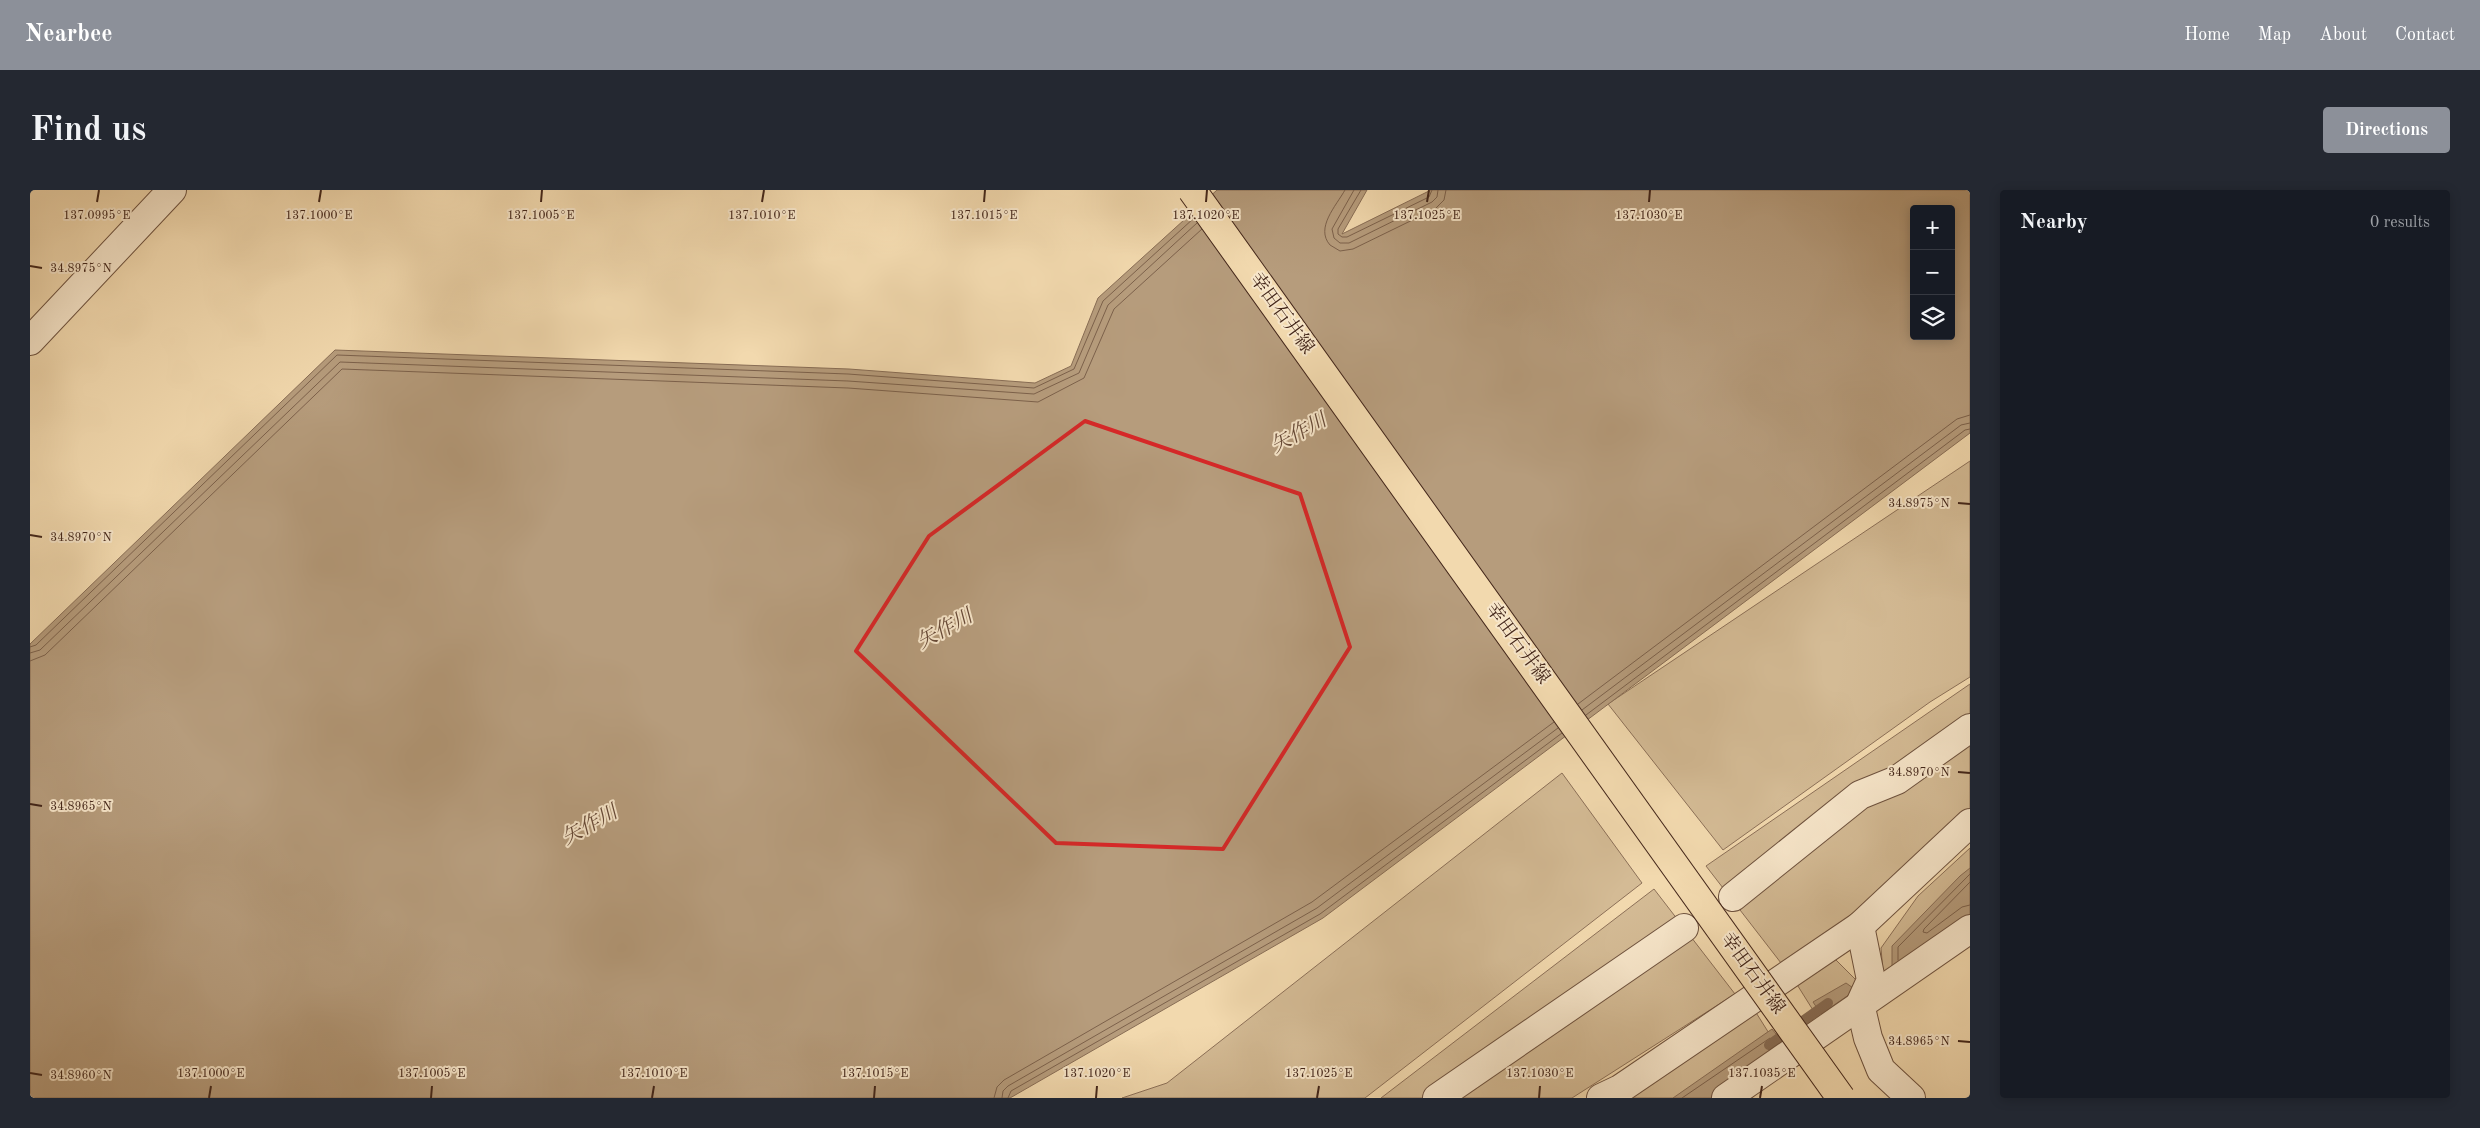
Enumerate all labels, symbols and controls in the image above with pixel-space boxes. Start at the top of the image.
text: Nearbee [25,23,113,47]
text: Home [2184,26,2230,44]
text: Map [2258,26,2291,44]
text: About [2319,26,2367,44]
text: Contact [2395,26,2455,44]
button: Directions [2323,107,2450,153]
text: Find us [30,113,146,148]
map controls [1910,205,1955,340]
button: + [1910,205,1955,250]
text: 137.0995°E [63,209,131,222]
text: 137.1005°E [507,209,575,222]
text: 137.1015°E [950,209,1018,222]
text: 137.1025°E [1393,209,1461,222]
text: 137.1000°E [285,210,353,222]
text: 137.1010°E [728,210,796,222]
text: 137.1020°E [1172,210,1240,222]
text: 137.1030°E [1615,210,1683,222]
text: Nearby [2020,212,2088,233]
text: 0 results [2370,215,2430,231]
button: − [1910,250,1955,295]
text: 34.8975°N [50,262,112,275]
street label: 幸田石井線 [1245,269,1318,358]
button: layers [1910,295,1955,340]
water label: 矢作川 [1267,408,1332,457]
text: 34.8975°N [1888,497,1950,510]
text: 34.8970°N [50,532,112,544]
street label: 幸田石井線 [1481,599,1554,688]
water label: 矢作川 [913,604,978,653]
text: 34.8970°N [1888,767,1950,779]
text: 34.8965°N [50,800,112,813]
water label: 矢作川 [558,800,623,849]
street label: 幸田石井線 [1716,929,1789,1018]
text: 34.8965°N [1888,1035,1950,1048]
text: 137.1005°E [398,1067,466,1080]
text: 137.1015°E [841,1067,909,1080]
text: 137.1025°E [1285,1067,1353,1080]
text: 137.1035°E [1728,1067,1796,1080]
text: 137.1000°E [177,1068,245,1080]
text: 137.1010°E [620,1068,688,1080]
text: 137.1020°E [1063,1068,1131,1080]
text: 137.1030°E [1506,1068,1574,1080]
text: 34.8960°N [50,1070,112,1082]

